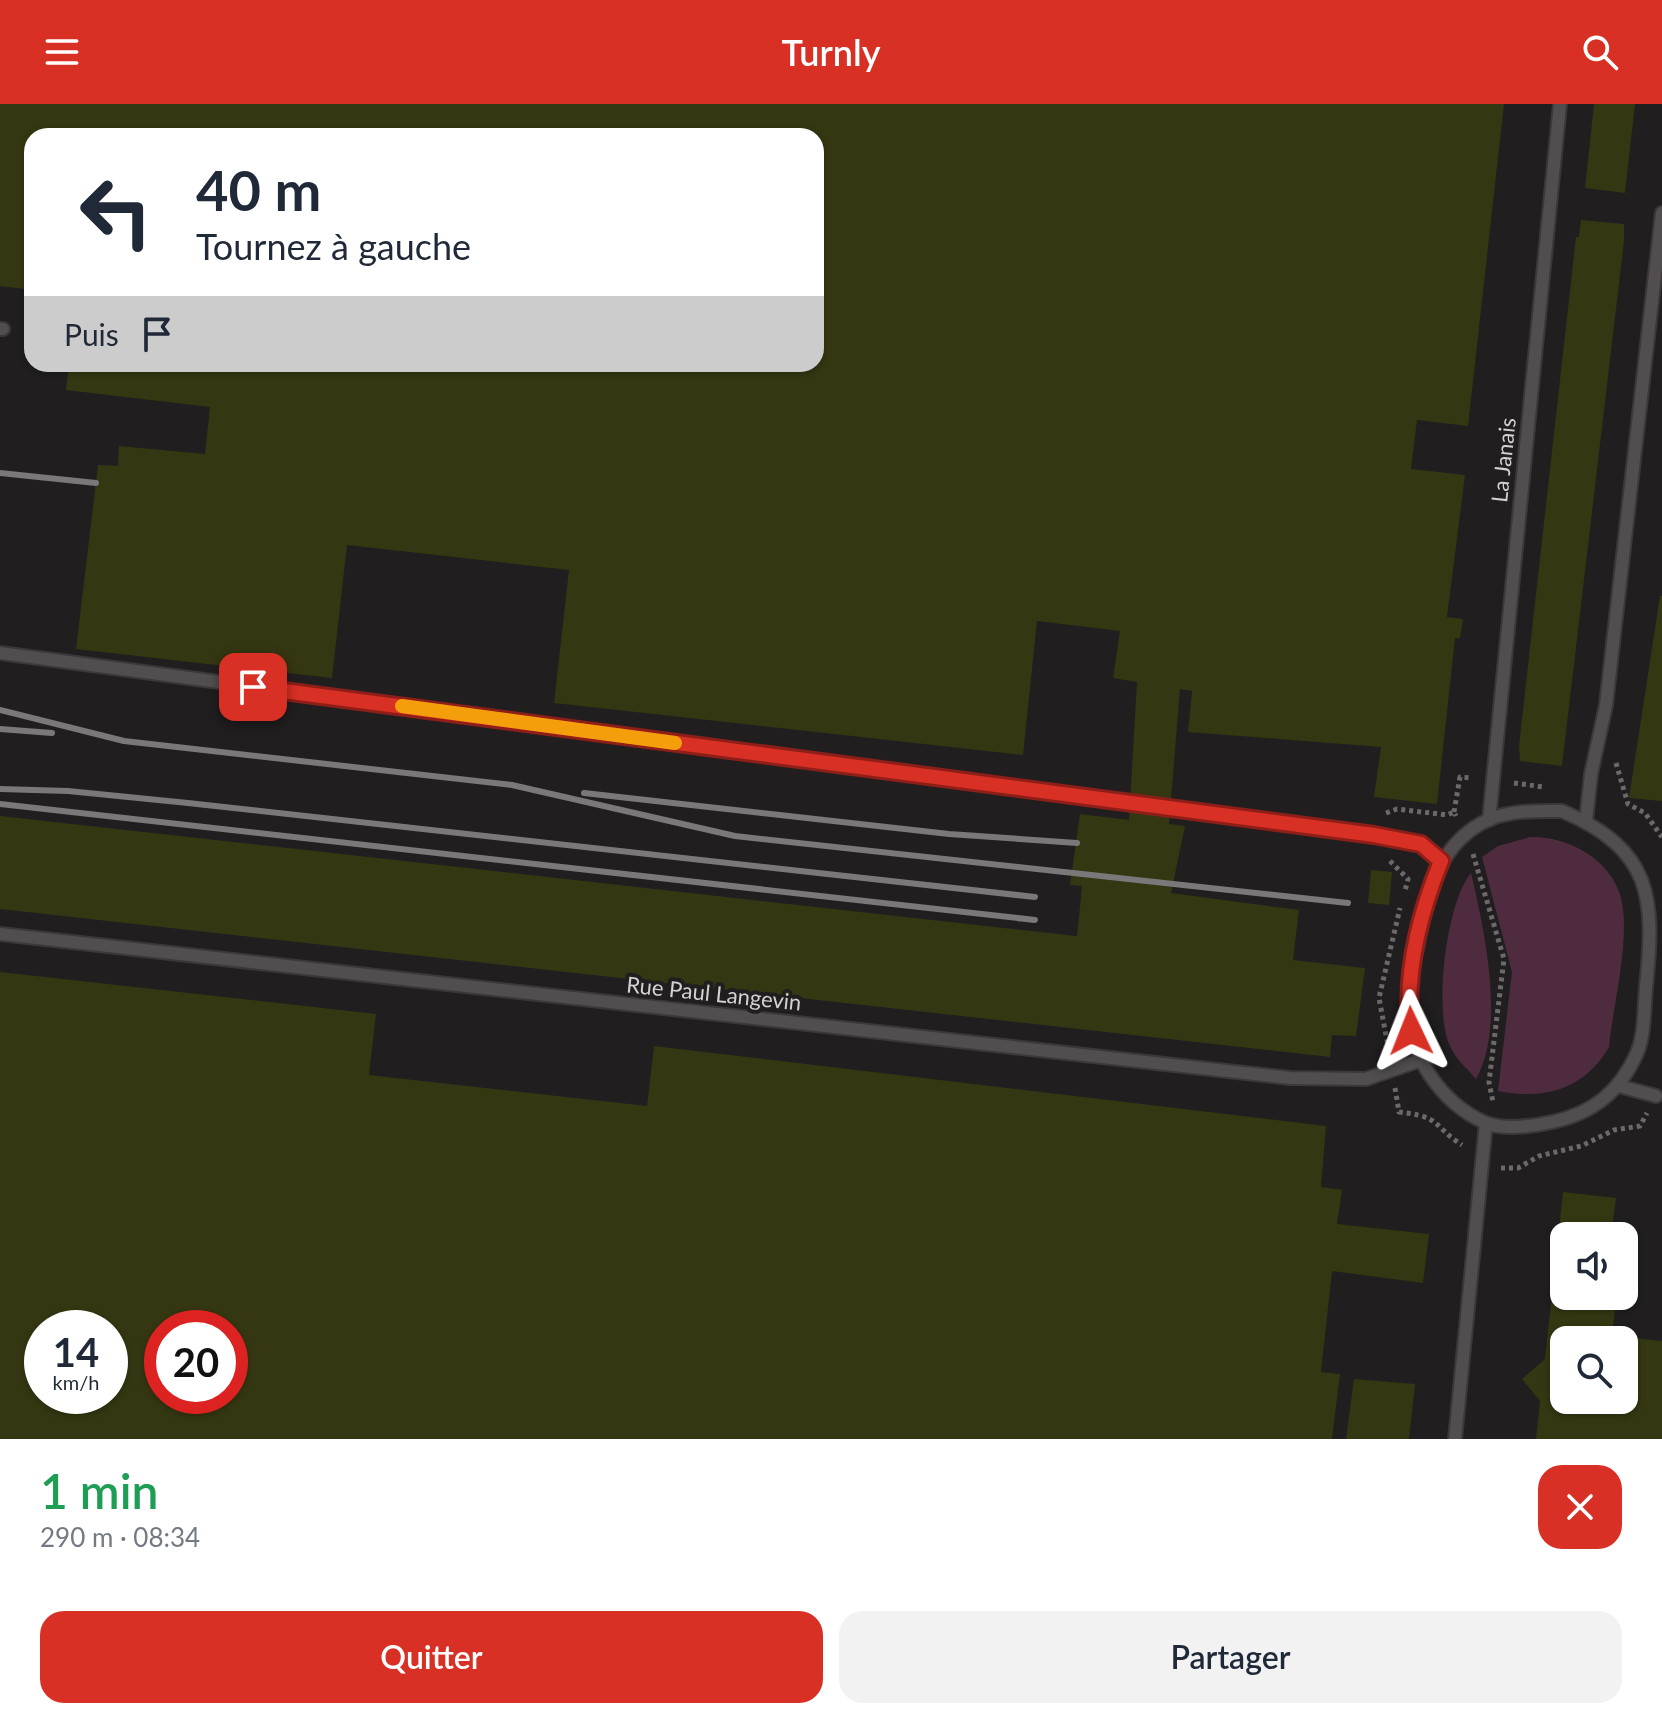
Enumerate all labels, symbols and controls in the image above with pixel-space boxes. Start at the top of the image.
icon: menu [40,30,84,74]
text: Turnly [781,30,881,74]
icon: search [1578,30,1622,74]
text: 40 m [196,156,321,223]
icon: left [64,160,168,264]
text: Tournez à gauche [196,224,471,268]
icon: arrive [135,312,179,356]
text: Puis [64,316,119,352]
street label: La Janais [1485,416,1521,504]
pin [219,653,287,721]
icon: arrive [231,665,275,709]
street label: Rue Paul Langevin [625,970,803,1016]
position arrow [1369,989,1453,1073]
map controls [1550,1222,1638,1414]
button: sound [1550,1222,1638,1310]
speed limit sign: 20 [144,1310,248,1414]
button: search [1550,1326,1638,1414]
text: 14 [53,1328,99,1376]
text: km/h [53,1370,99,1394]
text: 1 min [40,1462,158,1519]
button: close [1538,1465,1622,1549]
text: 290 m · 08:34 [40,1521,200,1553]
button: Quitter [40,1611,823,1703]
button: Partager [839,1611,1622,1703]

